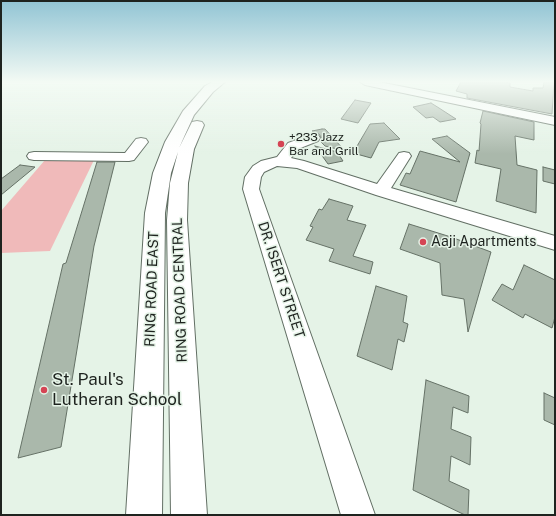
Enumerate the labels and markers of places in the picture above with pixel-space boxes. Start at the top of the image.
place label: +233 Jazz Bar and Grill [289,130,359,158]
marker: +233 Jazz Bar and Grill [276,139,286,149]
place label: Aaji Apartments [431,234,536,250]
marker: Aaji Apartments [418,237,428,247]
place label: St. Paul's Lutheran School [52,370,182,410]
marker: St. Paul's Lutheran School [39,385,49,395]

